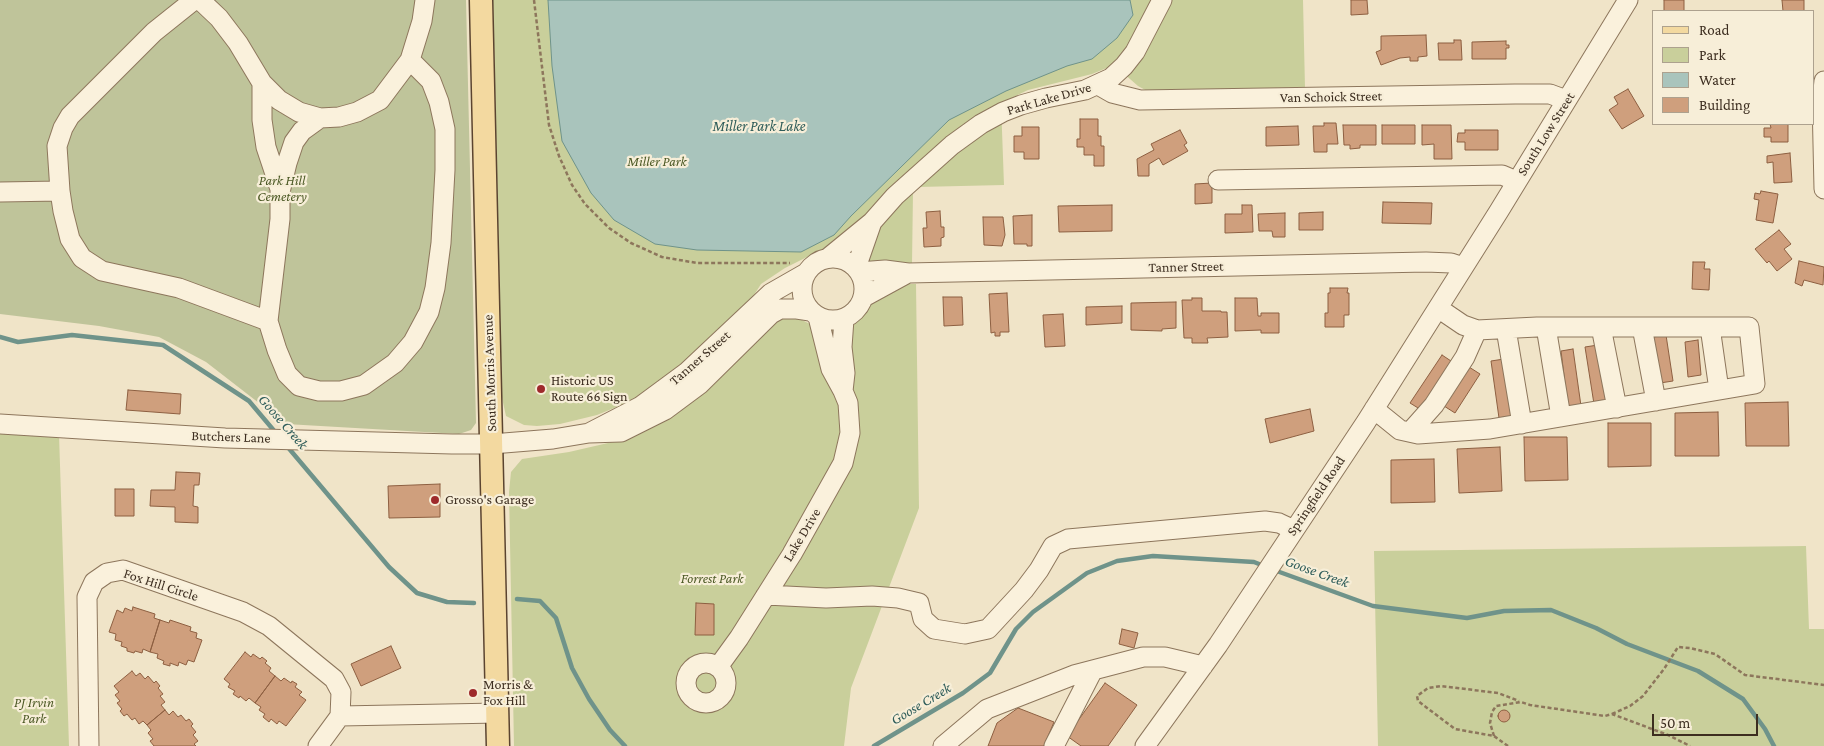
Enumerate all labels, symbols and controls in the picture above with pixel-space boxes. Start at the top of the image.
legend [1652,10,1814,125]
text: Road [1699,22,1729,38]
text: Park [1699,47,1726,63]
text: Water [1699,72,1736,88]
street label: Park Lake Drive [1005,79,1093,119]
street label: Van Schoick Street [1280,88,1382,106]
street label: South Low Street [1514,89,1578,179]
text: Building [1699,97,1750,113]
water label: Miller Park Lake [712,117,806,135]
park label: Miller Park [627,154,687,170]
park label: Park Hill Cemetery [257,173,307,206]
street label: Tanner Street [1148,258,1224,276]
street label: South Morris Avenue [480,314,500,432]
street label: Tanner Street [666,327,734,389]
place label: Historic US Route 66 Sign [551,373,628,406]
marker: Historic US Route 66 Sign [535,383,547,395]
water label: Goose Creek [254,391,312,453]
street label: Butchers Lane [191,427,271,447]
street label: Springfield Road [1283,453,1349,539]
place label: Grosso's Garage [445,492,534,508]
marker: Grosso's Garage [429,494,441,506]
street label: Lake Drive [780,505,824,565]
water label: Goose Creek [1282,552,1352,592]
street label: Fox Hill Circle [122,565,200,605]
park label: Forrest Park [681,571,743,587]
place label: Morris & Fox Hill [483,677,533,710]
water label: Goose Creek [888,679,954,729]
marker: Morris & Fox Hill [467,687,479,699]
park label: PJ Irvin Park [14,695,54,728]
scale bar [1654,704,1760,736]
text: 50 m [1660,715,1690,731]

